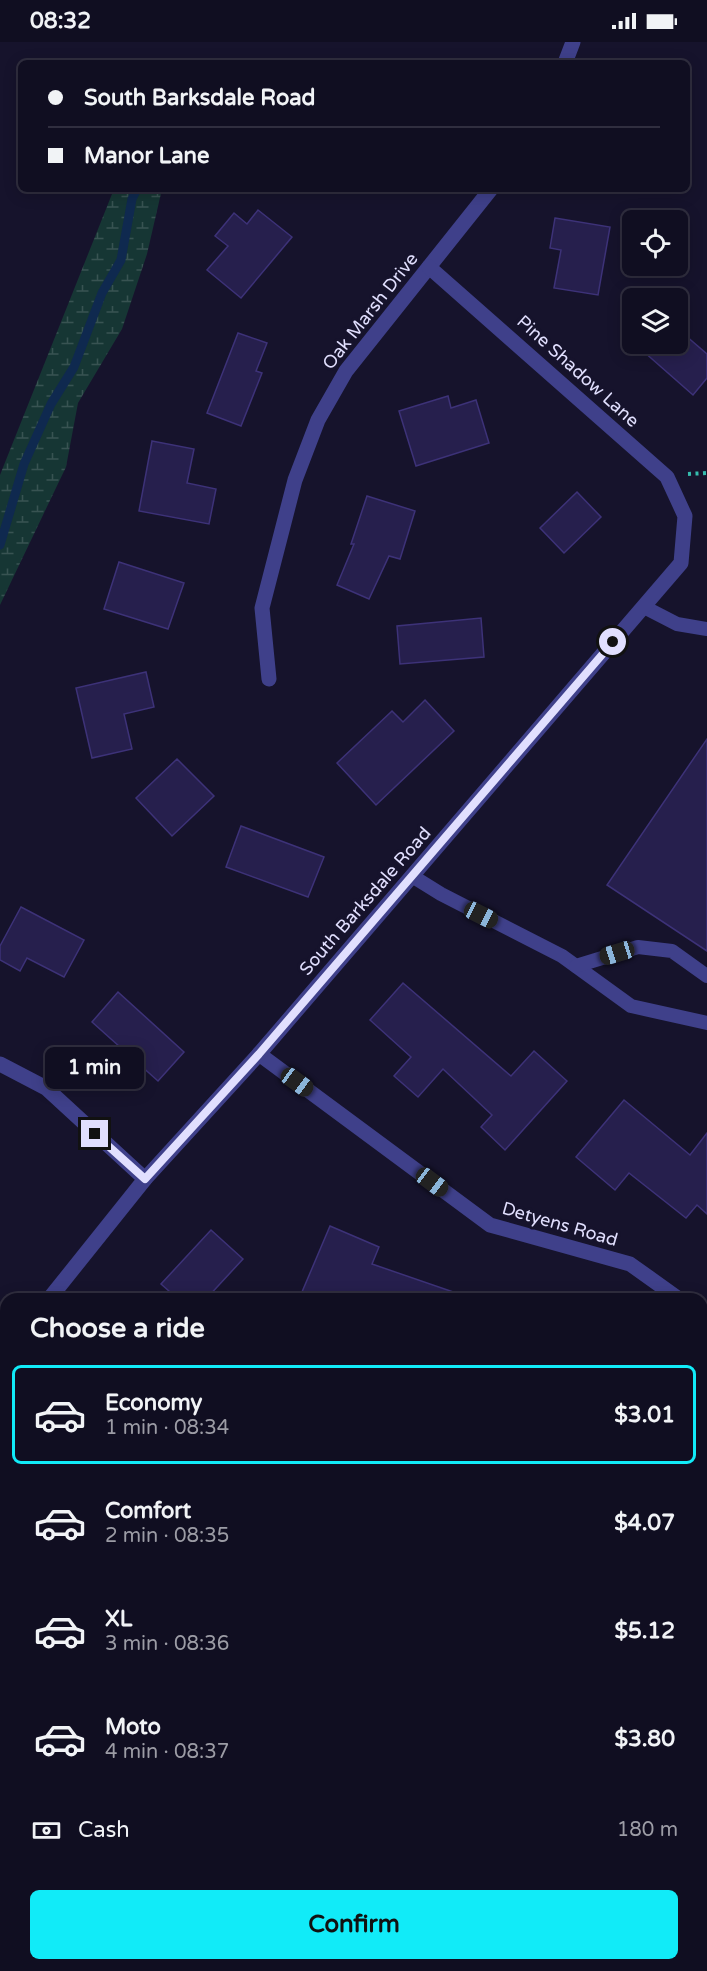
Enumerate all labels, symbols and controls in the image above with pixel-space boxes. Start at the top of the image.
text: 08:32 [30,8,91,34]
text: South Barksdale Road [84,85,316,111]
text: Manor Lane [84,143,209,169]
map controls [622,210,688,354]
button: locate [622,210,688,276]
street label: Oak Marsh Drive [318,248,422,374]
button: layers [622,288,688,354]
street label: Pine Shadow Lane [512,310,644,432]
route start [599,628,626,655]
street label: South Barksdale Road [295,822,435,980]
car [461,899,501,931]
car [597,939,637,967]
callout: 1 min [46,1047,144,1089]
text: 1 min [68,1056,121,1080]
car [277,1064,317,1100]
route end [81,1120,108,1147]
car [412,1164,452,1200]
street label: Detyens Road [500,1197,620,1251]
text: Choose a ride [30,1312,205,1345]
icon: car [33,1388,87,1442]
text: Economy [105,1390,202,1416]
text: $3.01 [614,1402,675,1428]
text: 1 min · 08:34 [105,1416,229,1440]
icon: car [33,1496,87,1550]
text: Comfort [105,1498,191,1524]
text: $4.07 [614,1510,675,1536]
text: 2 min · 08:35 [105,1524,229,1548]
icon: car [33,1604,87,1658]
text: XL [105,1606,132,1632]
text: $5.12 [614,1618,675,1644]
text: 3 min · 08:36 [105,1632,229,1656]
icon: car [33,1712,87,1766]
text: Moto [105,1714,161,1740]
text: $3.80 [614,1726,675,1752]
text: 4 min · 08:37 [105,1740,229,1764]
icon: cash [30,1814,63,1847]
text: Cash [78,1817,130,1843]
text: 180 m [617,1818,678,1842]
button: Confirm [30,1890,678,1959]

